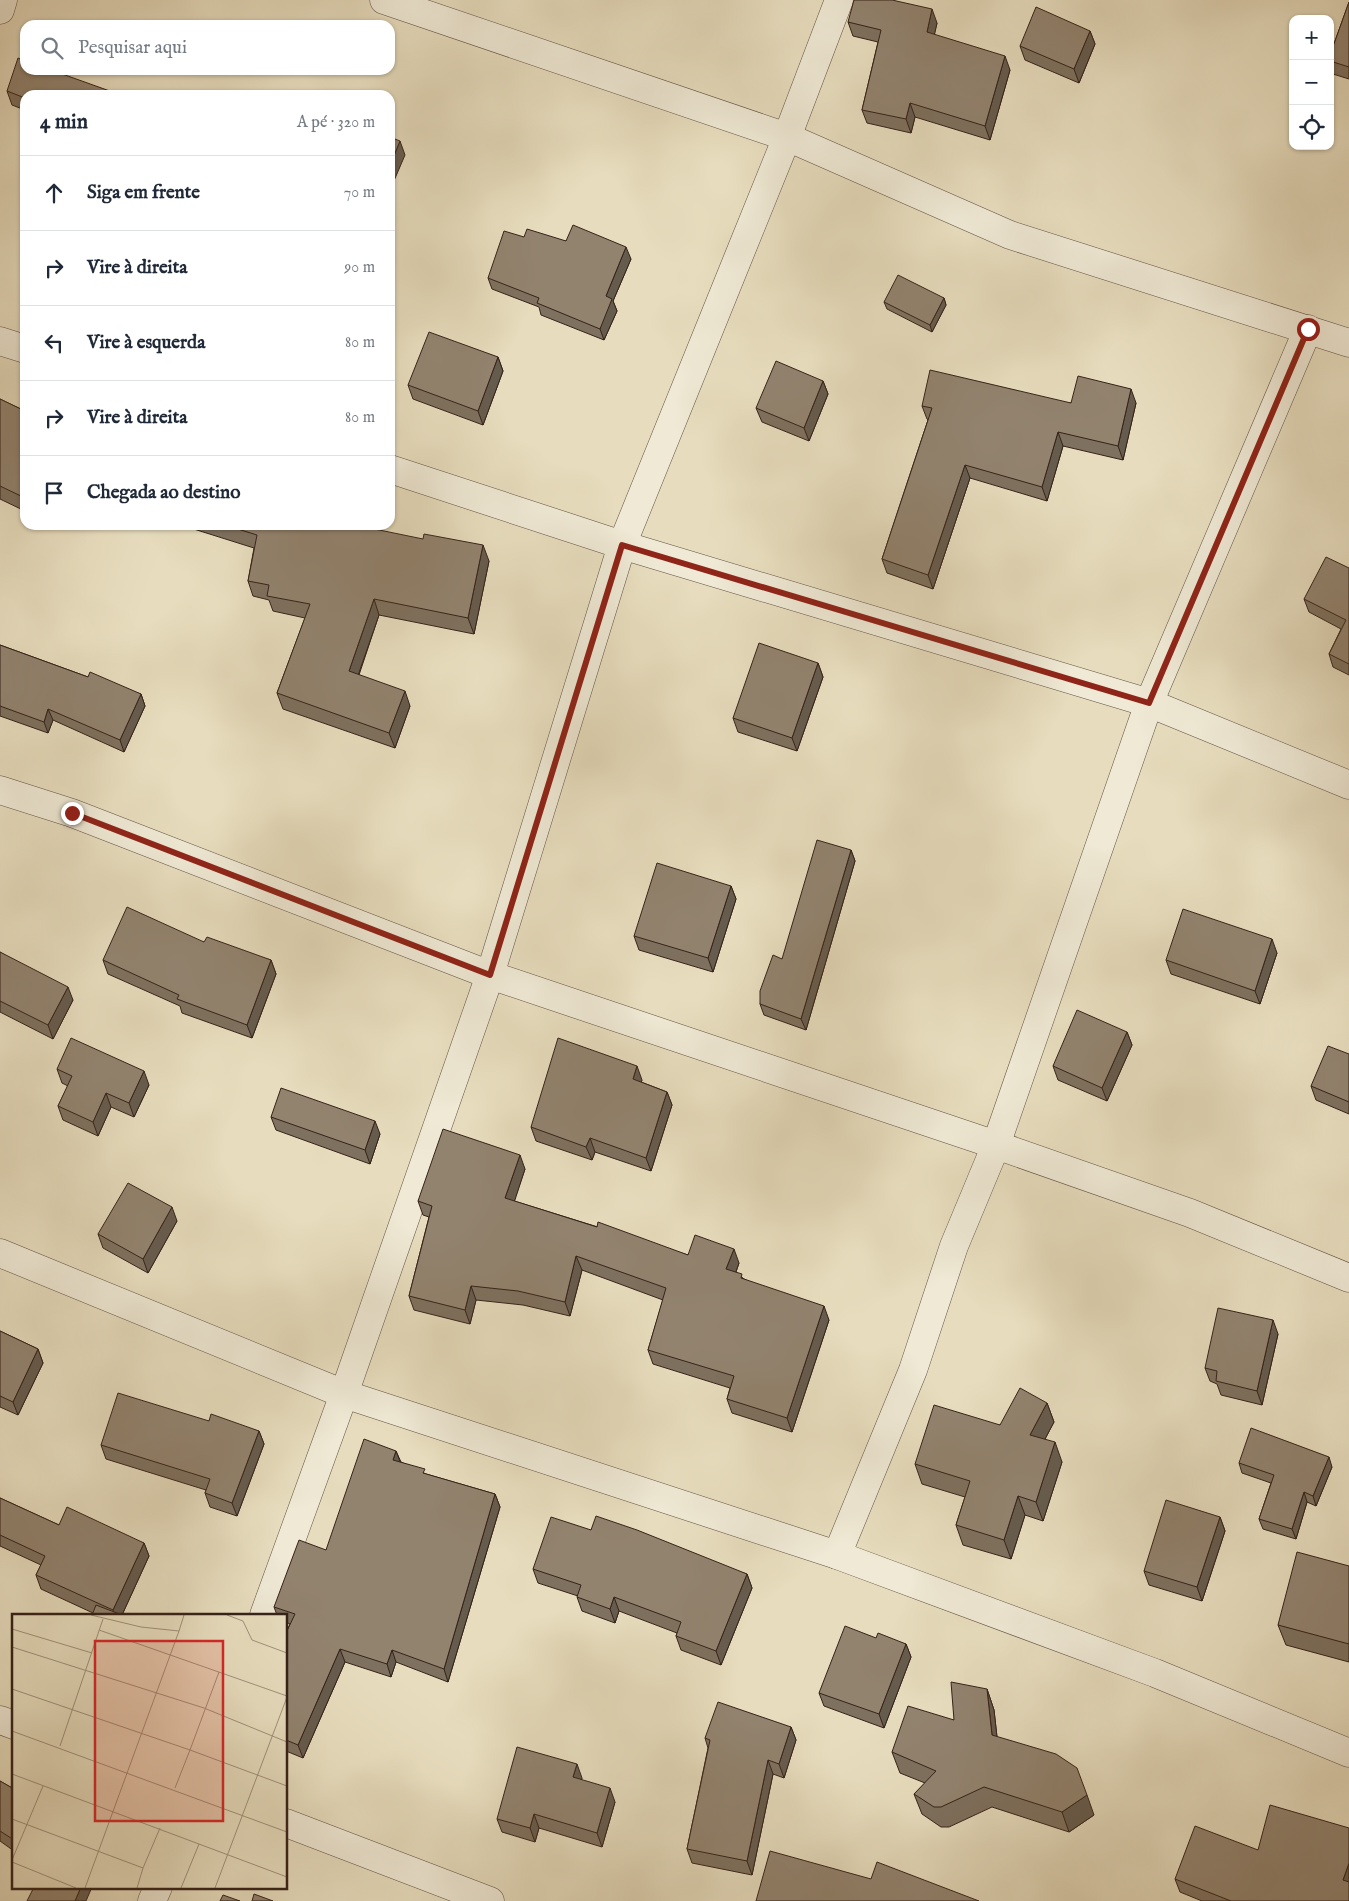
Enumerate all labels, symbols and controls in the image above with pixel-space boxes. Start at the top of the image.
map controls [1289,15,1334,150]
button: + [1289,15,1334,60]
search box [20,20,395,75]
icon: search [38,34,66,62]
text: Pesquisar aqui [78,36,187,60]
button: − [1289,60,1334,105]
button: locate [1289,105,1334,150]
text: 4 min [40,109,88,136]
text: A pé · 320 m [297,113,375,133]
icon: ahead [40,179,68,207]
text: Siga em frente [87,181,200,205]
text: 70 m [344,183,375,203]
icon: right [40,254,68,282]
text: Vire à direita [87,256,187,280]
text: 90 m [344,258,375,278]
route start [1297,318,1320,341]
icon: left [40,329,68,357]
text: Vire à esquerda [87,331,205,355]
text: 80 m [345,333,375,353]
icon: right [40,404,68,432]
text: Vire à direita [87,406,187,430]
text: 80 m [345,408,375,428]
icon: arrive [40,479,68,507]
text: Chegada ao destino [87,481,240,505]
route end [61,802,84,825]
inset map [12,1614,288,1888]

